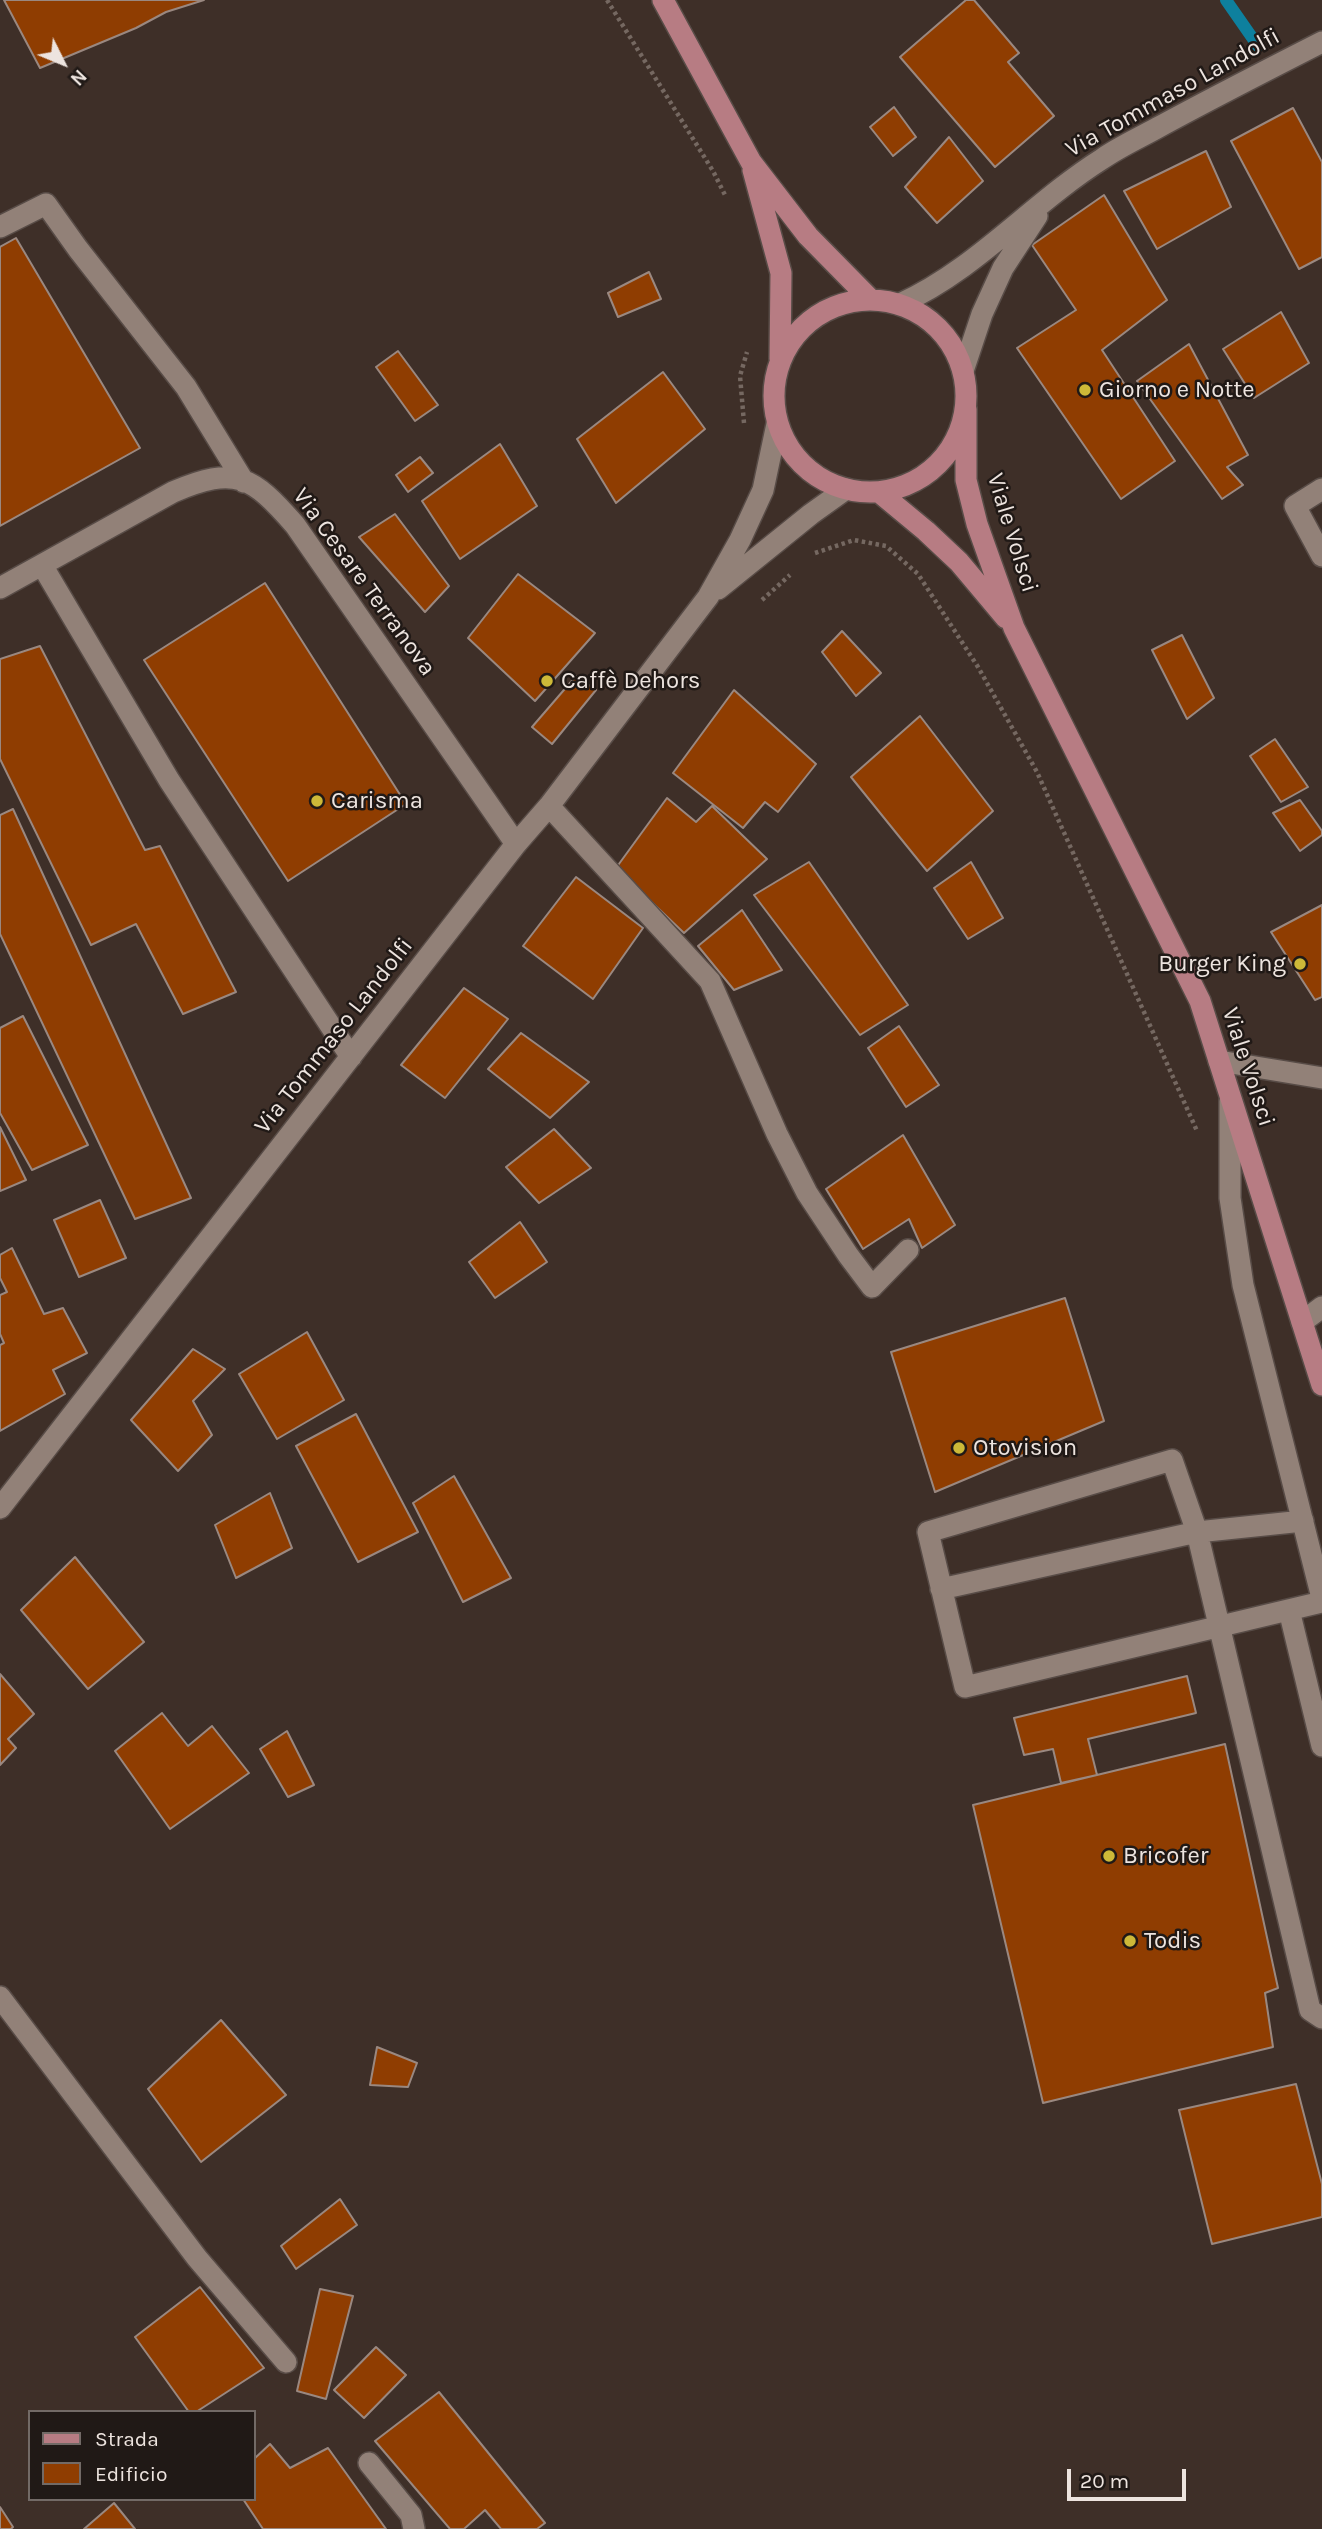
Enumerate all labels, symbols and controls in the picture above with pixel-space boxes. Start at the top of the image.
street label: Via Tommaso Landolfi [1061,22,1285,164]
north arrow [28,28,98,98]
text: N [66,65,91,90]
place label: Giorno e Notte [1099,376,1255,404]
marker: Giorno e Notte [1077,382,1093,398]
street label: Viale Volsci [980,470,1044,596]
street label: Via Cesare Terranova [286,482,442,682]
place label: Caffè Dehors [561,667,700,695]
marker: Caffè Dehors [539,673,555,689]
place label: Carisma [331,787,423,815]
marker: Carisma [309,793,325,809]
street label: Via Tommaso Landolfi [249,932,419,1140]
place label: Burger King [1158,950,1286,978]
marker: Burger King [1292,956,1308,972]
street label: Viale Volsci [1215,1004,1281,1130]
place label: Otovision [973,1434,1077,1462]
marker: Otovision [951,1440,967,1456]
place label: Bricofer [1123,1842,1208,1870]
marker: Bricofer [1101,1848,1117,1864]
place label: Todis [1144,1927,1201,1955]
marker: Todis [1122,1933,1138,1949]
legend [28,2410,256,2501]
text: Strada [95,2427,159,2451]
scale bar [1070,2456,1189,2500]
text: Edificio [95,2462,168,2486]
text: 20 m [1080,2469,1129,2493]

